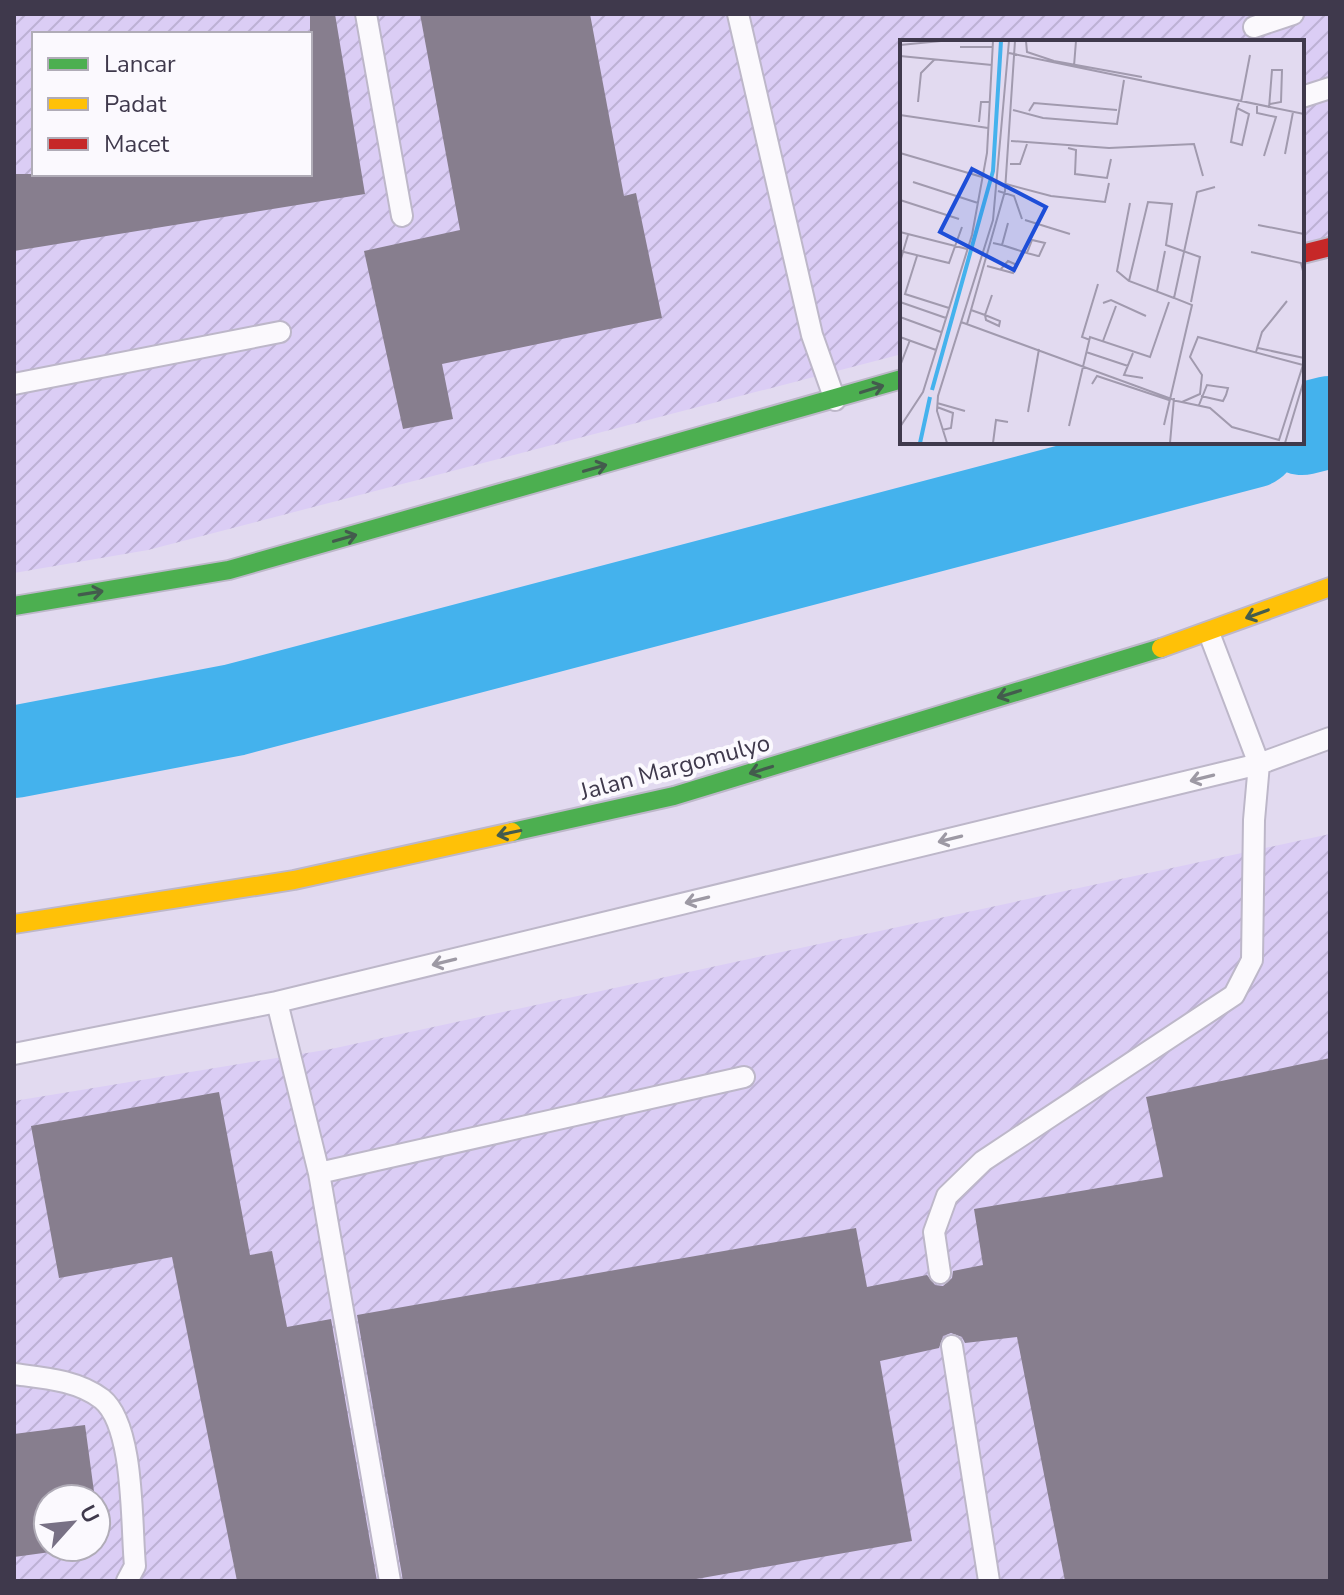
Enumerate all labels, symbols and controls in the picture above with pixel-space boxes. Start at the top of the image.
legend [32,32,312,176]
inset map [900,40,1304,444]
text: Lancar [104,48,176,80]
text: Padat [104,88,167,120]
text: Macet [104,128,170,160]
one-way arrow [859,381,884,395]
one-way arrow [581,459,607,474]
one-way arrow [331,530,357,545]
one-way arrow [78,585,103,600]
one-way arrow [1245,608,1270,623]
one-way arrow [997,687,1022,702]
street label: Jalan Margomulyo [575,726,774,808]
one-way arrow [748,763,774,778]
one-way arrow [1190,771,1216,786]
one-way arrow [496,826,522,841]
one-way arrow [937,832,963,847]
one-way arrow [685,894,710,909]
one-way arrow [432,955,458,970]
north arrow [32,1483,112,1563]
text: U [72,1500,106,1528]

